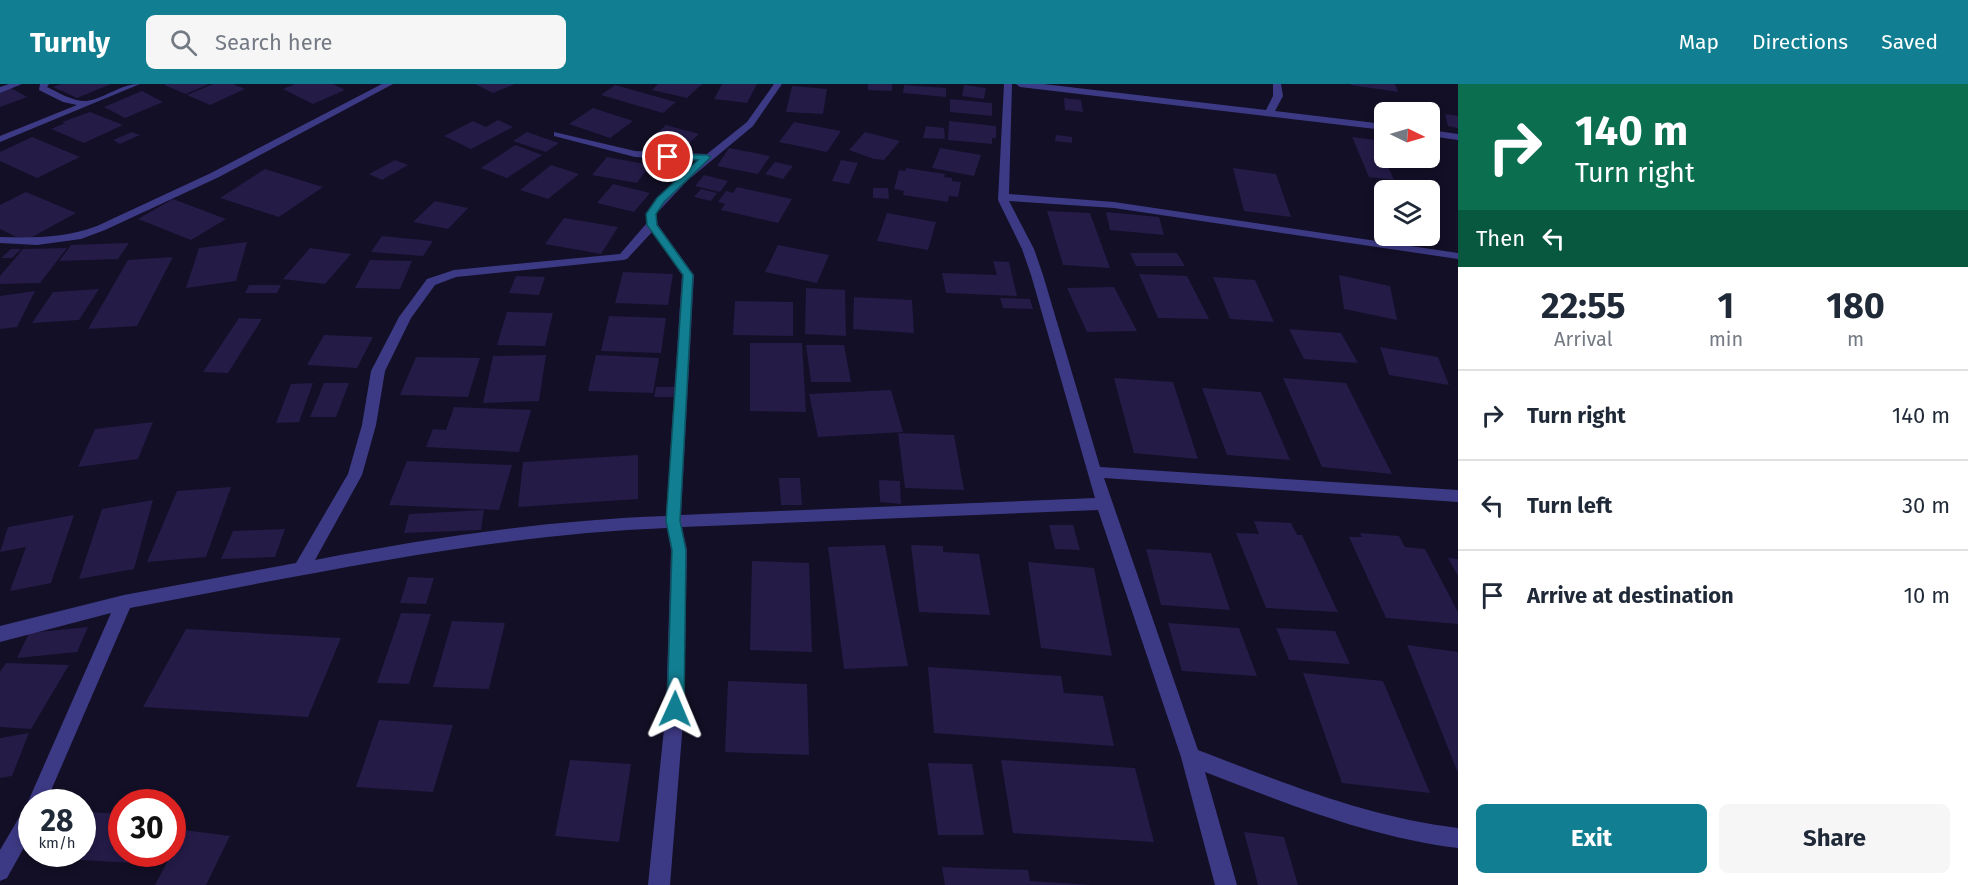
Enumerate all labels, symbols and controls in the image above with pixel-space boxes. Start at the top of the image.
search box [146,15,566,69]
text: Turnly [30,26,110,59]
icon: search [167,26,200,59]
text: Search here [215,29,332,56]
text: Map [1679,29,1719,55]
text: Directions [1752,29,1848,55]
text: Saved [1881,29,1938,55]
north arrow [1374,102,1440,168]
map controls [1374,102,1440,246]
text: 140 m [1575,106,1688,156]
icon: right [1476,108,1554,186]
pin [642,131,693,182]
icon: arrive [651,140,684,173]
text: Turn right [1575,157,1695,189]
button: layers [1374,180,1440,246]
icon: left [1537,222,1570,255]
text: Then [1476,225,1525,252]
text: 22:55 [1541,284,1626,328]
text: 1 [1718,284,1734,328]
text: 180 [1826,284,1885,328]
text: Arrival [1554,327,1613,351]
text: min [1709,327,1743,351]
text: m [1847,327,1864,351]
icon: right [1476,399,1509,432]
text: Turn right [1527,402,1626,429]
text: 140 m [1892,402,1950,429]
icon: left [1476,489,1509,522]
text: Turn left [1527,492,1612,519]
text: 30 m [1902,492,1950,519]
icon: arrive [1476,579,1509,612]
text: Arrive at destination [1527,582,1734,609]
text: 10 m [1904,582,1950,609]
position arrow [643,677,707,741]
speed limit sign: 30 [108,789,186,867]
text: 28 [41,803,73,839]
button: Exit [1476,804,1707,873]
button: Share [1719,804,1950,873]
text: km/h [38,834,76,852]

